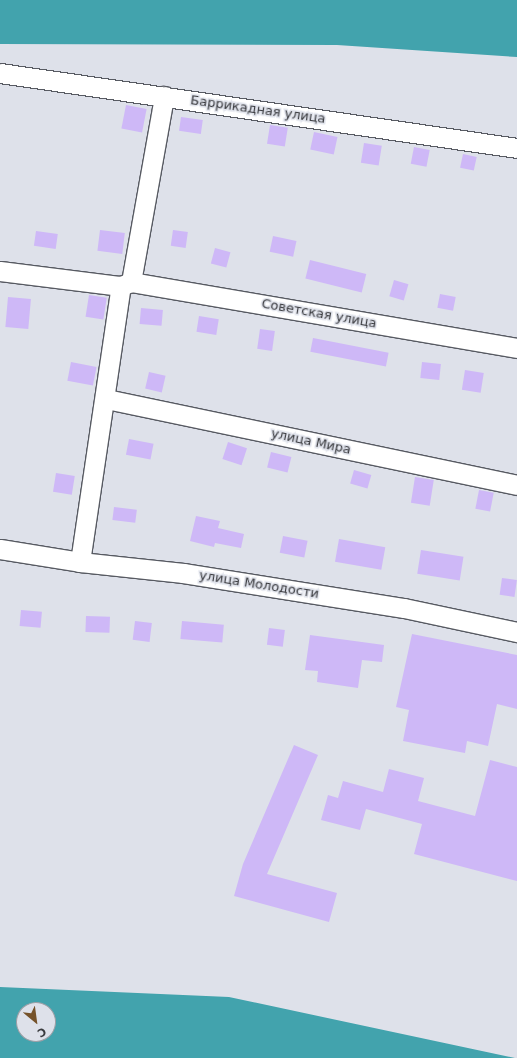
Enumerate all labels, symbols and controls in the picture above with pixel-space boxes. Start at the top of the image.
street label: Баррикадная улица [189,93,327,127]
street label: Советская улица [260,296,378,332]
street label: улица Мира [270,426,352,458]
street label: улица Молодости [198,568,320,602]
north arrow [16,1002,56,1042]
text: С [35,1024,48,1040]

